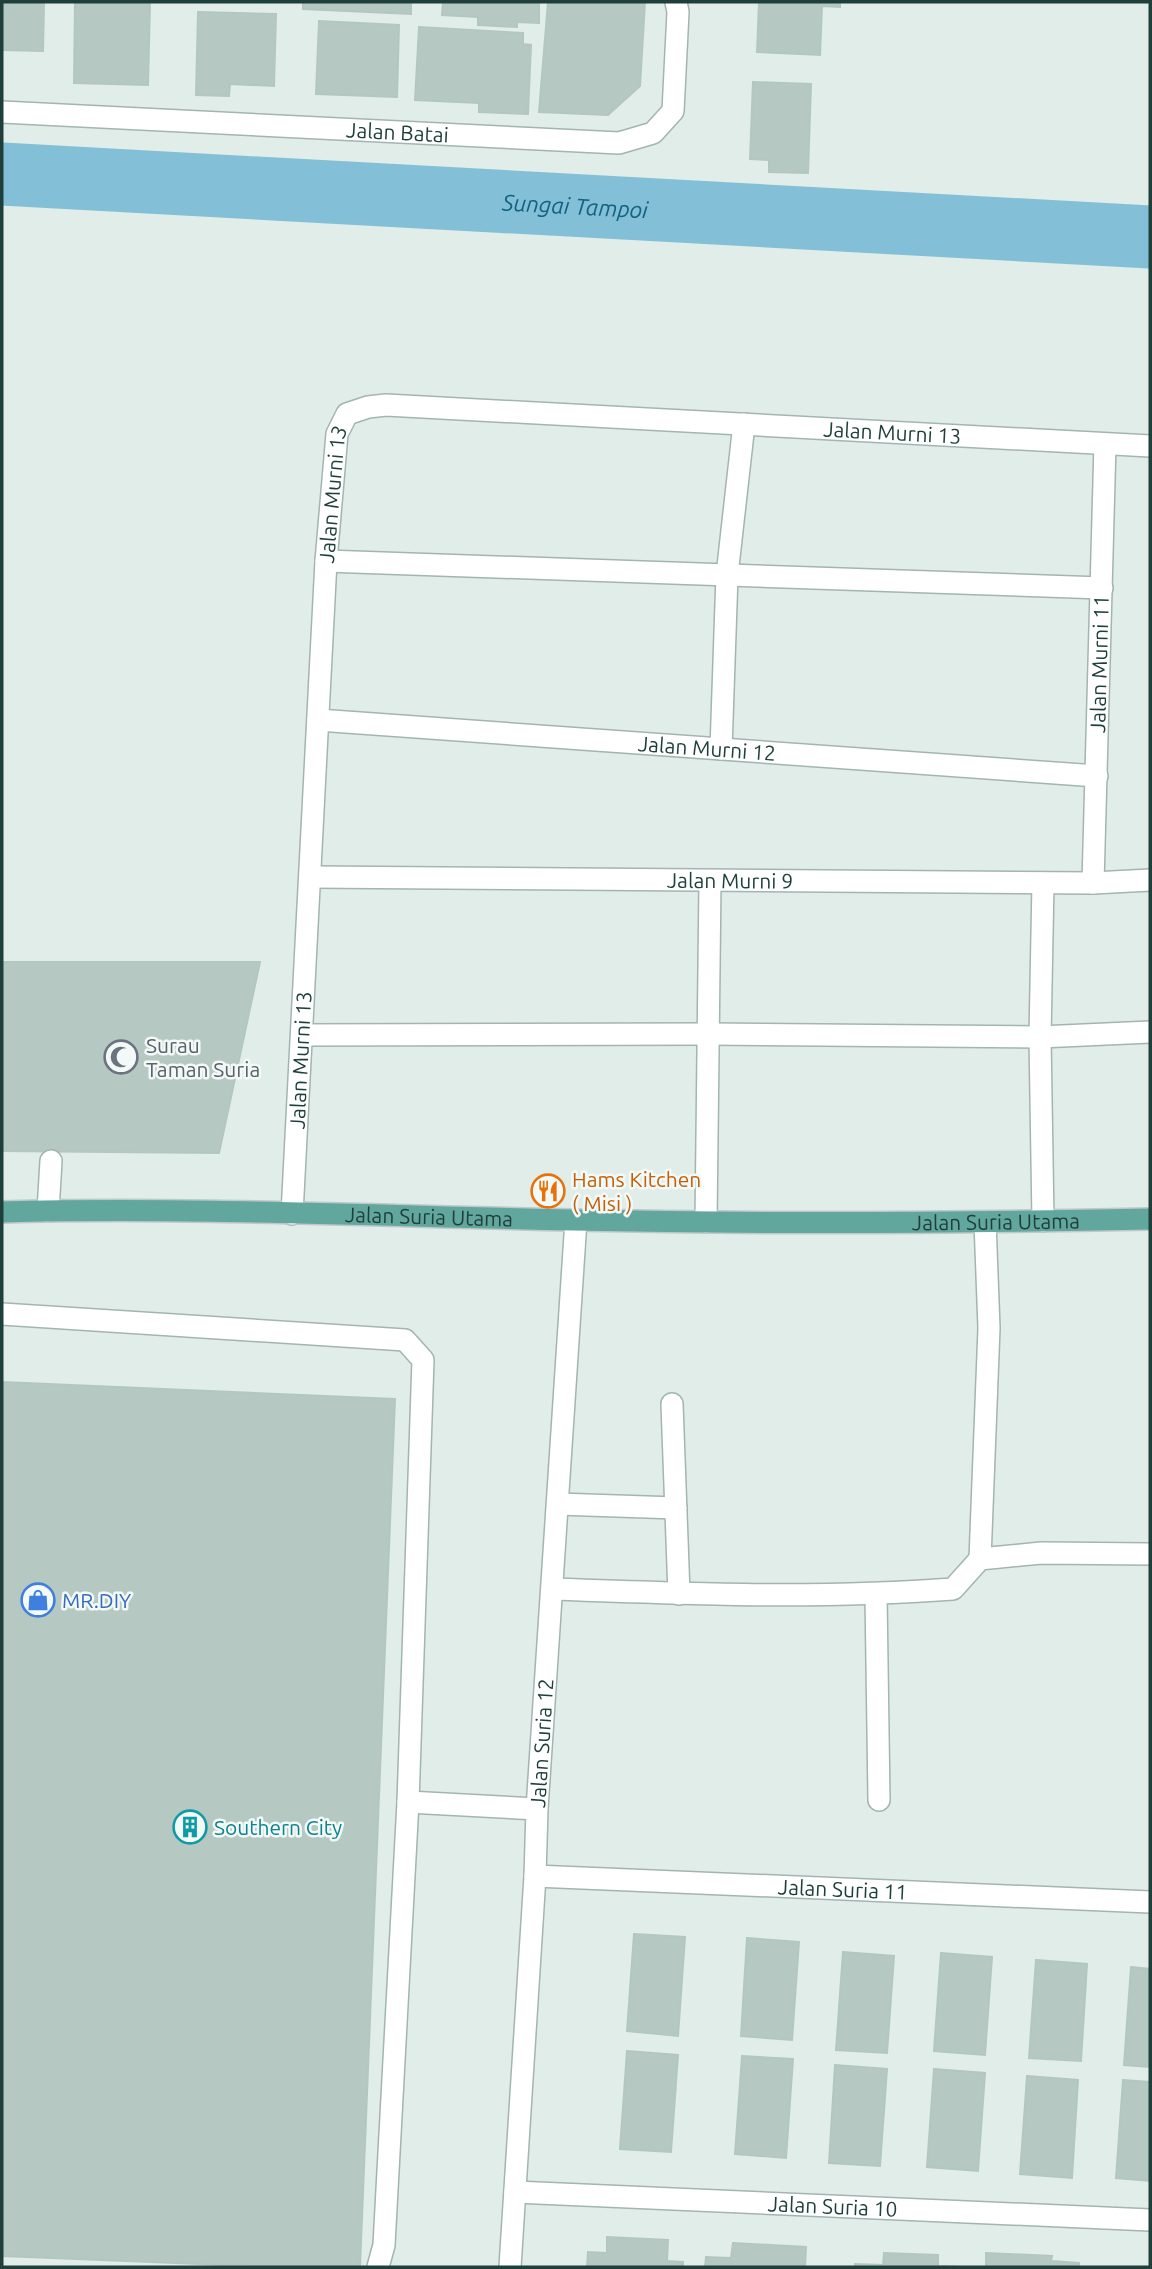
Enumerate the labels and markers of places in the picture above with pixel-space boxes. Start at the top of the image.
place label: Surau Taman Suria [146,1033,260,1081]
mosque icon: Surau Taman Suria [102,1038,140,1076]
place label: Hams Kitchen ( Misi ) [572,1167,701,1215]
restaurant icon: Hams Kitchen ( Misi ) [529,1172,567,1210]
shop icon: MR.DIY [19,1581,57,1619]
place label: MR.DIY [62,1588,131,1612]
building icon: Southern City [171,1808,209,1846]
place label: Southern City [214,1815,342,1839]

